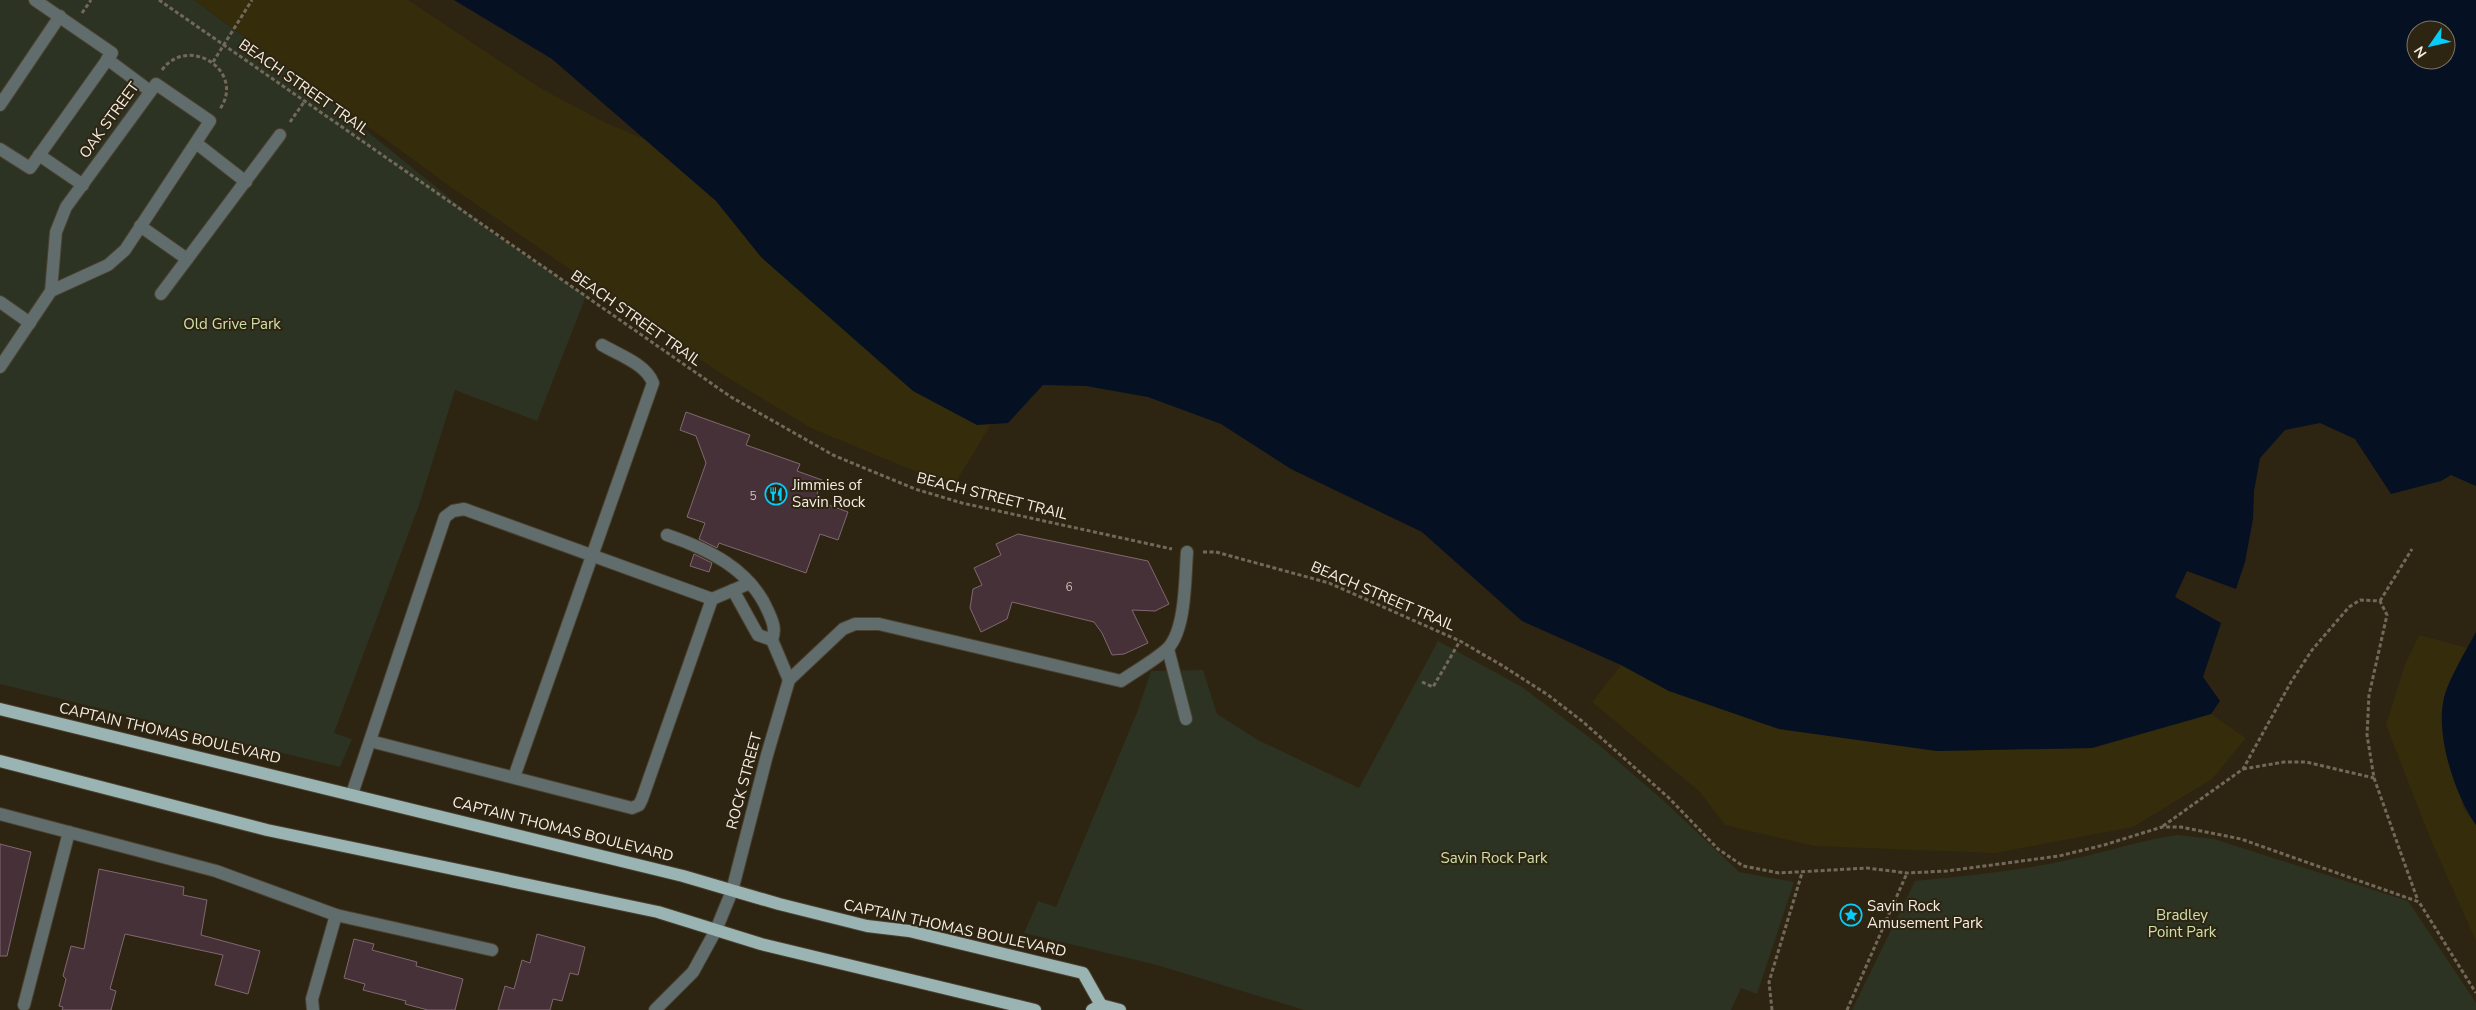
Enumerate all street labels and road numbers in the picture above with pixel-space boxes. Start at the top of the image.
street label: BEACH STREET TRAIL [235,34,373,140]
street label: OAK STREET [74,78,144,162]
street label: BEACH STREET TRAIL [567,265,705,371]
street label: BEACH STREET TRAIL [914,468,1070,524]
street label: BEACH STREET TRAIL [1308,557,1458,635]
street label: CAPTAIN THOMAS BOULEVARD [57,698,283,768]
street label: ROCK STREET [722,731,766,831]
street label: CAPTAIN THOMAS BOULEVARD [450,792,676,866]
street label: CAPTAIN THOMAS BOULEVARD [842,895,1068,961]

